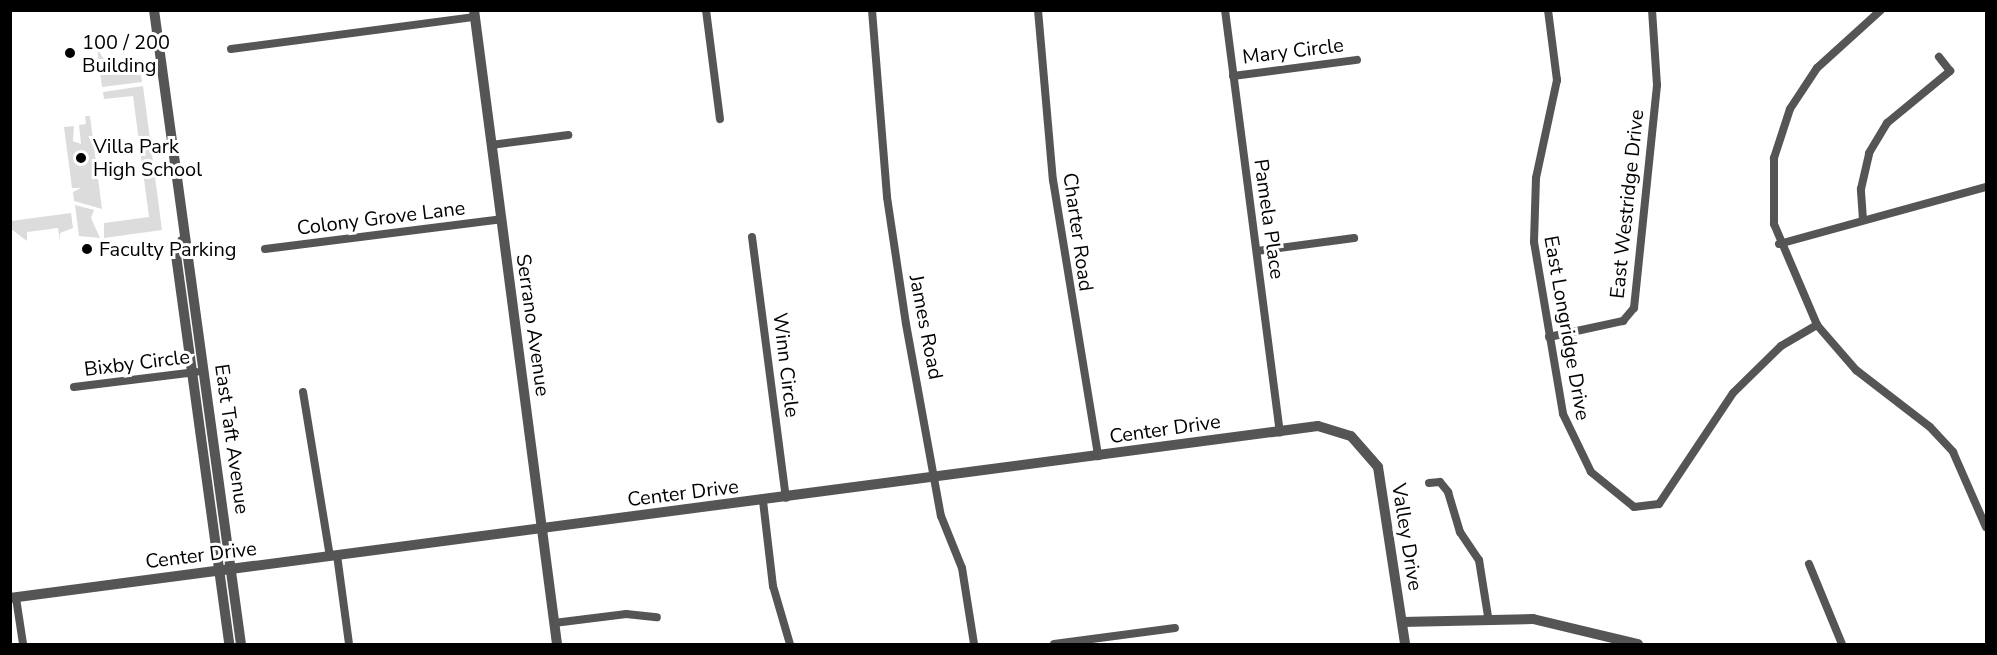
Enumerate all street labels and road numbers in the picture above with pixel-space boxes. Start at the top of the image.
street label: Mary Circle [1241,33,1345,69]
street label: East Westridge Drive [1605,108,1649,300]
street label: Pamela Place [1249,157,1289,281]
street label: Charter Road [1058,171,1098,293]
street label: Colony Grove Lane [295,196,467,240]
street label: East Longridge Drive [1539,234,1595,422]
street label: Serrano Avenue [511,252,555,398]
street label: James Road [904,273,948,381]
street label: Winn Circle [768,311,804,419]
street label: Bixby Circle [83,345,191,381]
street label: East Taft Avenue [210,362,254,516]
street label: Center Drive [1108,409,1222,449]
street label: Center Drive [626,474,740,512]
street label: Valley Drive [1387,482,1427,592]
street label: Center Drive [144,536,258,574]

